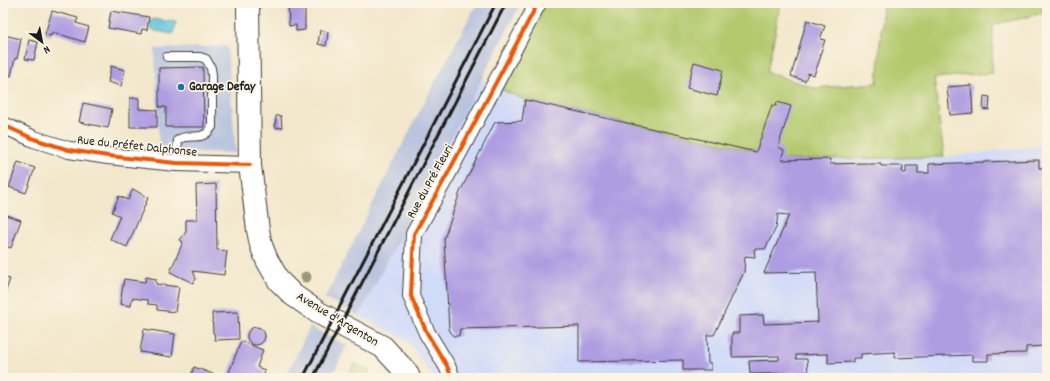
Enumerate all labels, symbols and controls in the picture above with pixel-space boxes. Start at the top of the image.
north arrow [22,22,62,62]
text: N [39,41,53,57]
place label: Garage Defay [189,78,256,97]
marker: Garage Defay [176,82,186,92]
street label: Rue du Préfet Dalphonse [76,131,198,163]
street label: Rue du Pré Fleuri [403,141,459,222]
street label: Avenue d'Argenton [292,288,382,352]

